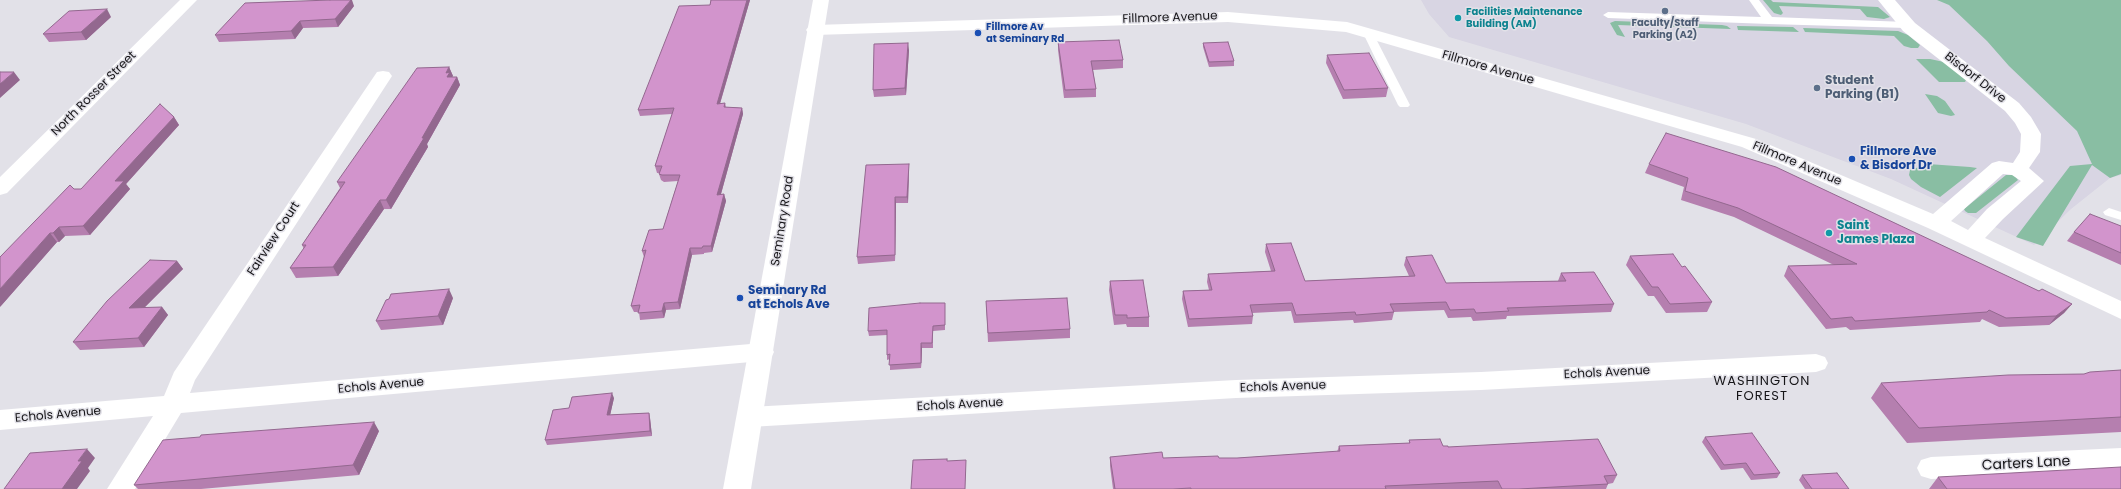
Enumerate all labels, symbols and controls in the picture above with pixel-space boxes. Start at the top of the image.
place label: Facilities Maintenance Building (AM) [1466,6,1582,30]
marker: Faculty/Staff Parking (A2) [1660,6,1670,16]
street label: Fillmore Avenue [1122,9,1218,27]
marker: Facilities Maintenance Building (AM) [1453,13,1463,23]
place label: Faculty/Staff Parking (A2) [1631,17,1699,40]
place label: Fillmore Av at Seminary Rd [986,21,1064,44]
marker: Fillmore Av at Seminary Rd [973,28,983,38]
street label: Fillmore Avenue [1440,48,1536,88]
street label: North Rosser Street [49,49,139,139]
street label: Bisdorf Drive [1941,50,2009,106]
place label: Student Parking (B1) [1825,74,1899,102]
marker: Student Parking (B1) [1812,83,1822,93]
street label: Fillmore Avenue [1750,139,1844,189]
place label: Fillmore Ave & Bisdorf Dr [1860,145,1936,173]
marker: Fillmore Ave & Bisdorf Dr [1847,154,1857,164]
street label: Seminary Road [769,175,797,267]
street label: Fairview Court [245,199,303,279]
place label: Saint James Plaza [1837,219,1915,247]
marker: Saint James Plaza [1824,228,1834,238]
place label: Seminary Rd at Echols Ave [748,284,830,312]
marker: Seminary Rd at Echols Ave [735,293,745,303]
street label: Echols Avenue [1564,364,1650,382]
district label: WASHINGTON FOREST [1714,374,1810,405]
street label: Echols Avenue [337,375,425,397]
street label: Echols Avenue [1240,378,1326,396]
street label: Echols Avenue [917,396,1003,414]
street label: Echols Avenue [14,404,102,426]
street label: Carters Lane [1981,453,2071,475]

